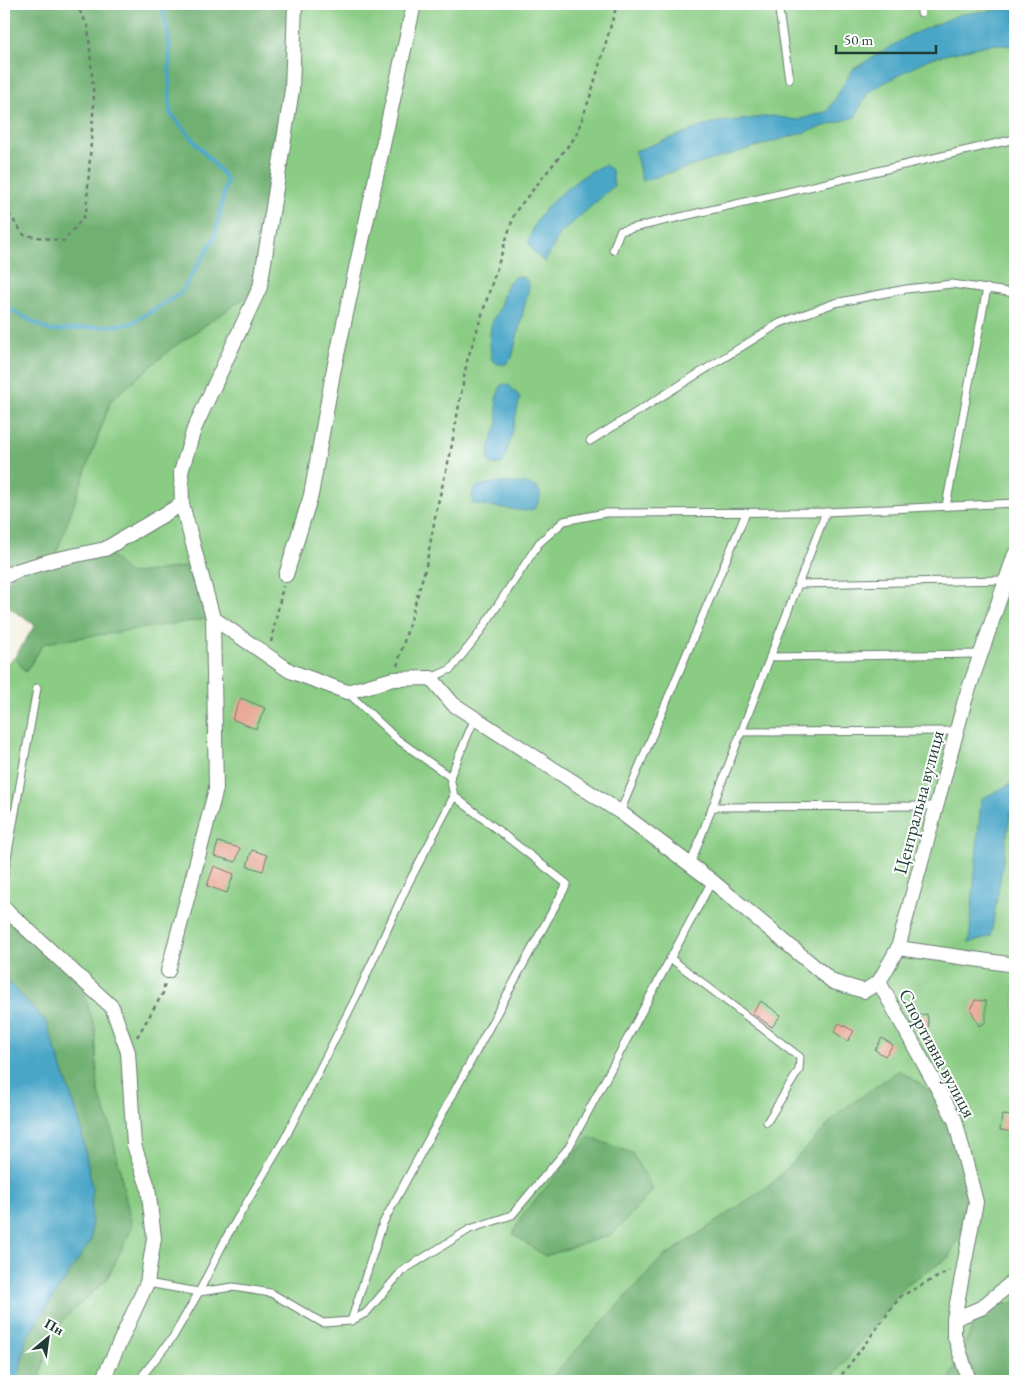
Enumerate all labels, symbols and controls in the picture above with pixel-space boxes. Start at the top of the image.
scale bar [836,22,936,54]
text: 50 m [844,30,873,49]
street label: Центральна вулиця [887,727,950,877]
street label: Спортивна вулиця [893,984,982,1122]
north arrow [22,1312,72,1362]
text: Пн [42,1314,67,1339]

